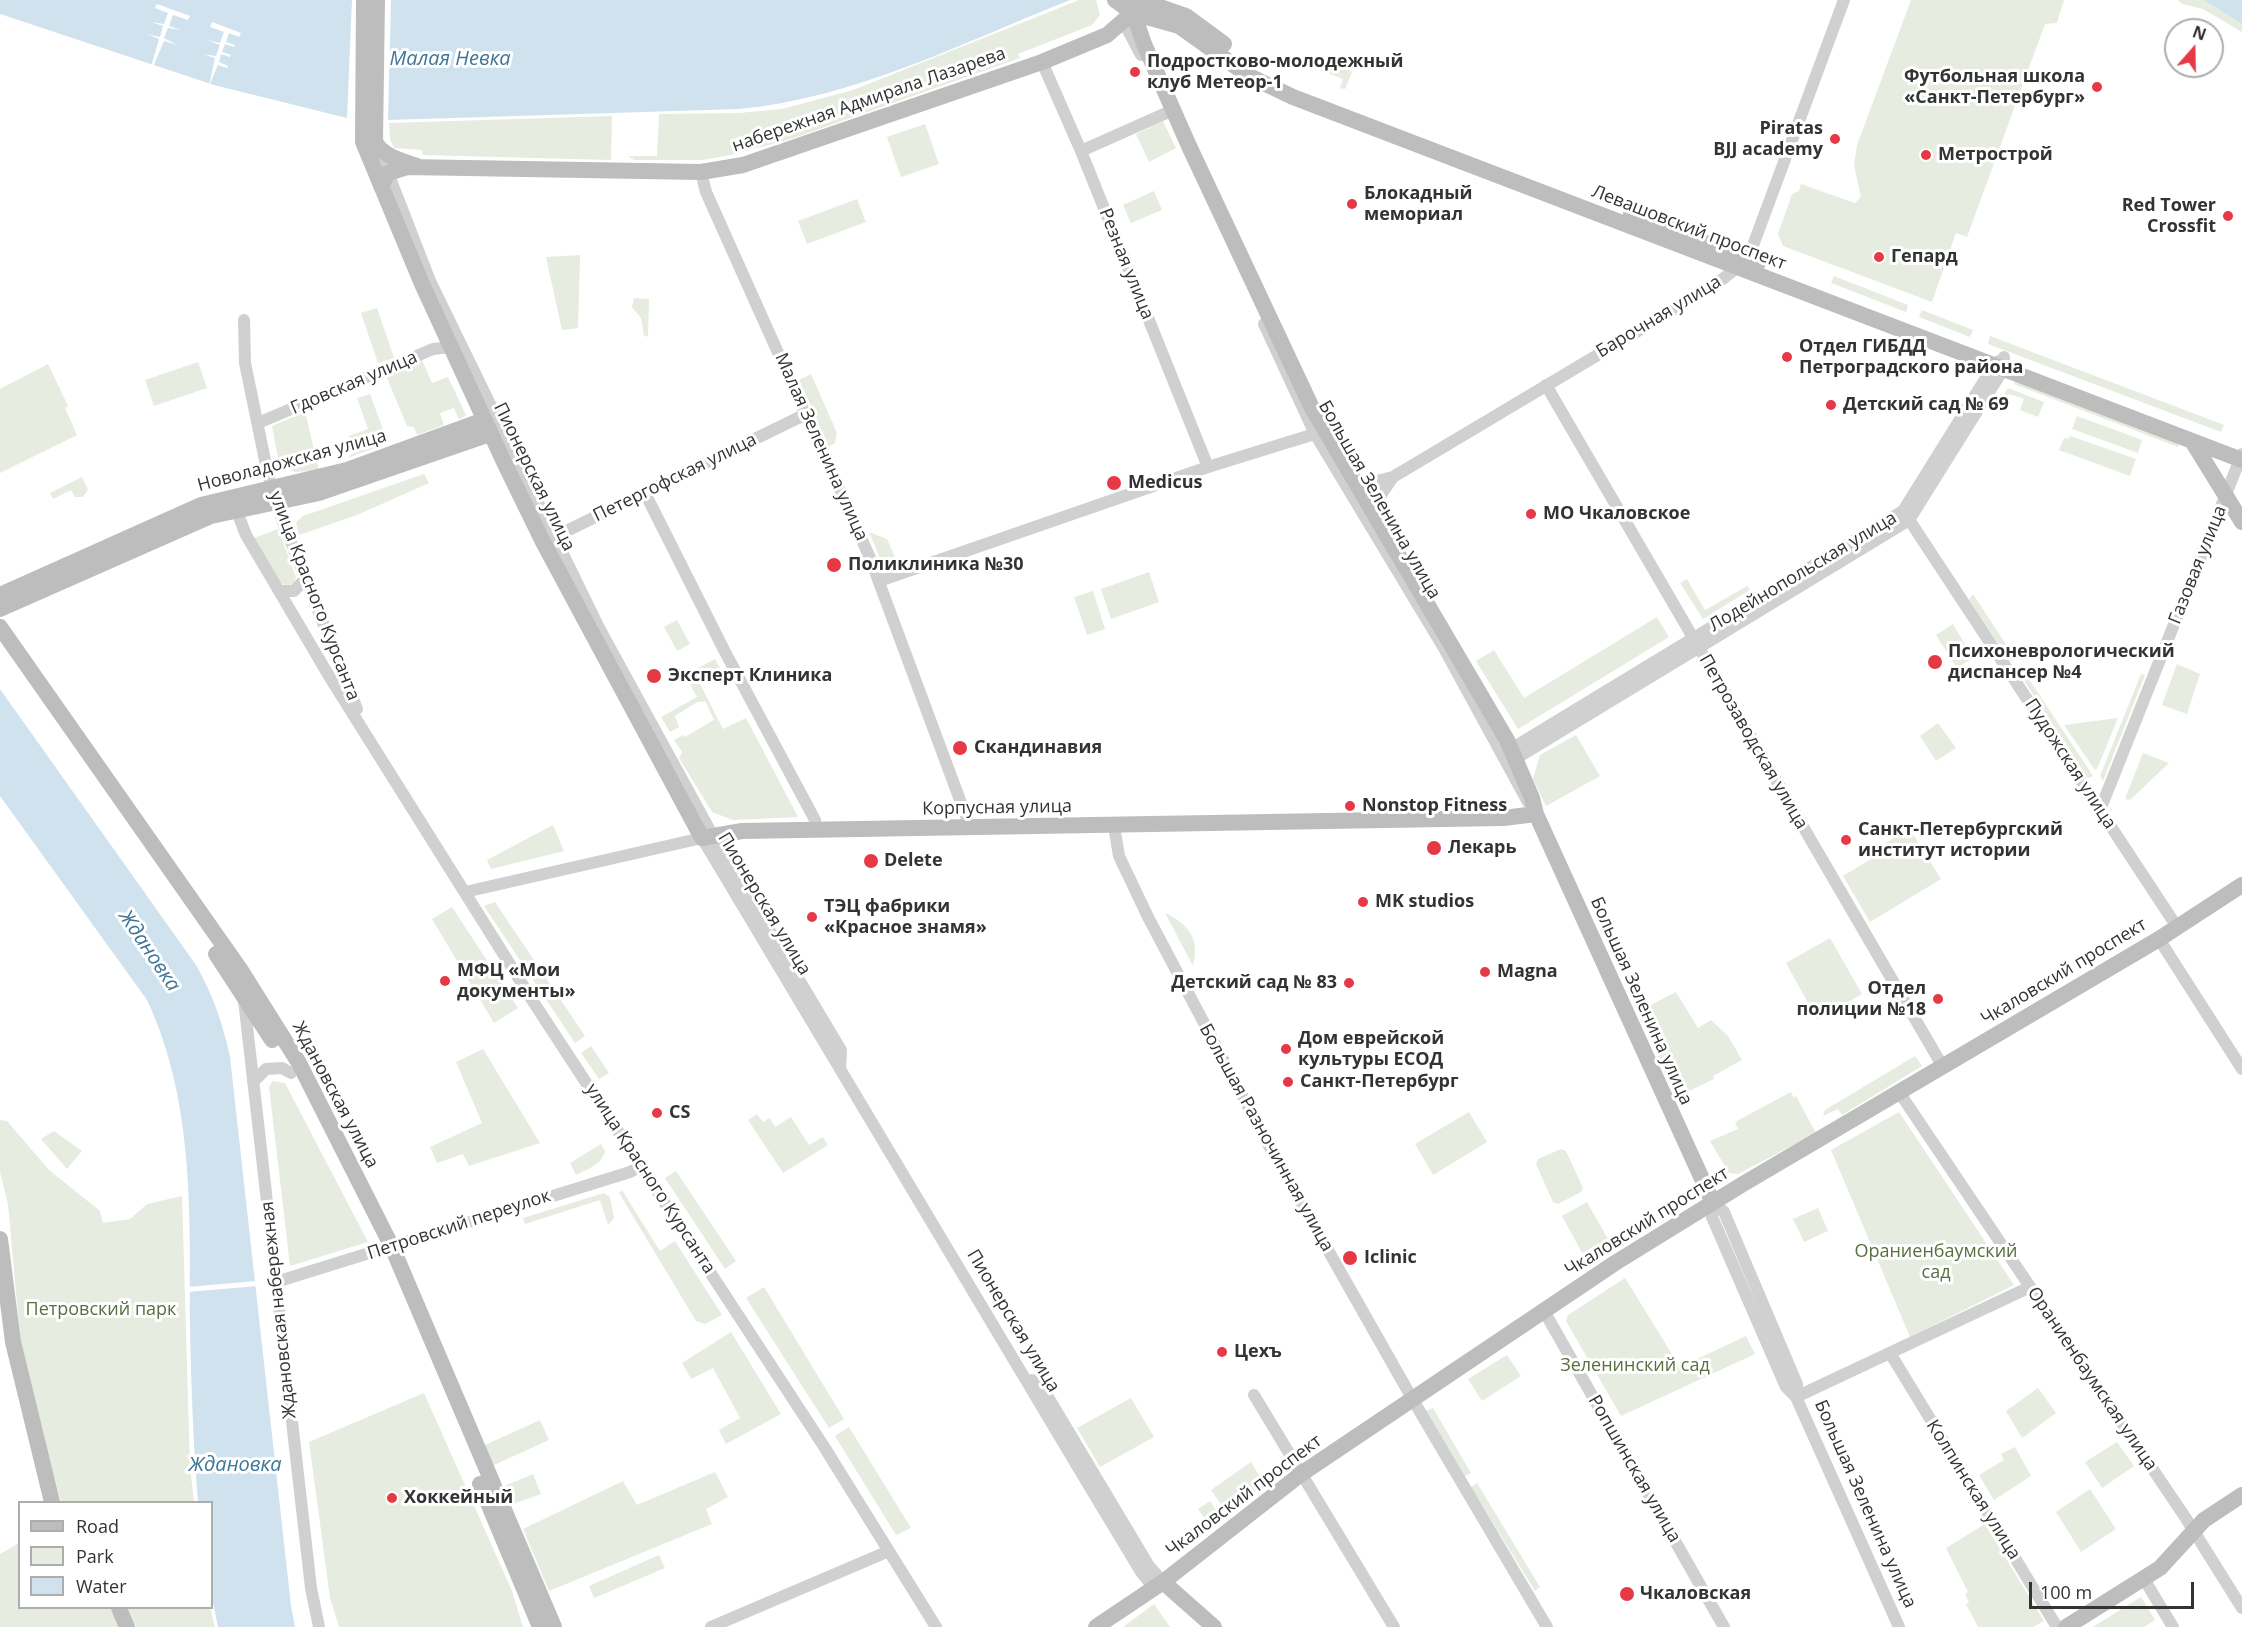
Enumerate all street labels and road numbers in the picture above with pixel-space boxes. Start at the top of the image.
street label: набережная Адмирала Лазарева [729,43,1009,157]
street label: Левашовский проспект [1589,181,1789,275]
street label: Резная улица [1094,205,1158,323]
street label: Барочная улица [1593,271,1725,363]
street label: Гдовская улица [287,347,421,419]
street label: Малая Зеленина улица [770,350,872,544]
street label: Большая Зеленина улица [1313,397,1445,603]
street label: Пионерская улица [489,399,579,555]
street label: Новоладожская улица [195,425,389,497]
street label: Петергофская улица [590,429,760,527]
street label: улица Красного Курсанта [264,488,364,704]
street label: Газовая улица [2164,503,2232,627]
street label: Лодейнопольская улица [1705,507,1901,637]
street label: Петрозаводская улица [1694,651,1812,833]
street label: Пудожская улица [2020,695,2120,833]
street label: Корпусная улица [922,796,1072,820]
street label: Пионерская улица [713,829,815,979]
street label: Большая Зеленина улица [1585,894,1697,1108]
street label: Чкаловский проспект [1977,914,2151,1030]
street label: Ждановская улица [287,1018,383,1172]
street label: Большая Разночинная улица [1194,1020,1338,1256]
street label: улица Красного Курсанта [580,1080,720,1278]
street label: Чкаловский проспект [1561,1163,1733,1281]
street label: Петровский переулок [365,1185,553,1265]
street label: Ждановская набережная [257,1200,301,1420]
street label: Пионерская улица [962,1246,1064,1396]
street label: Ораниенбаумская улица [2022,1283,2162,1475]
street label: Ропшинская улица [1583,1392,1685,1546]
street label: Большая Зеленина улица [1809,1397,1921,1611]
street label: Колпинская улица [1921,1416,2025,1564]
street label: Чкаловский проспект [1162,1430,1326,1562]

